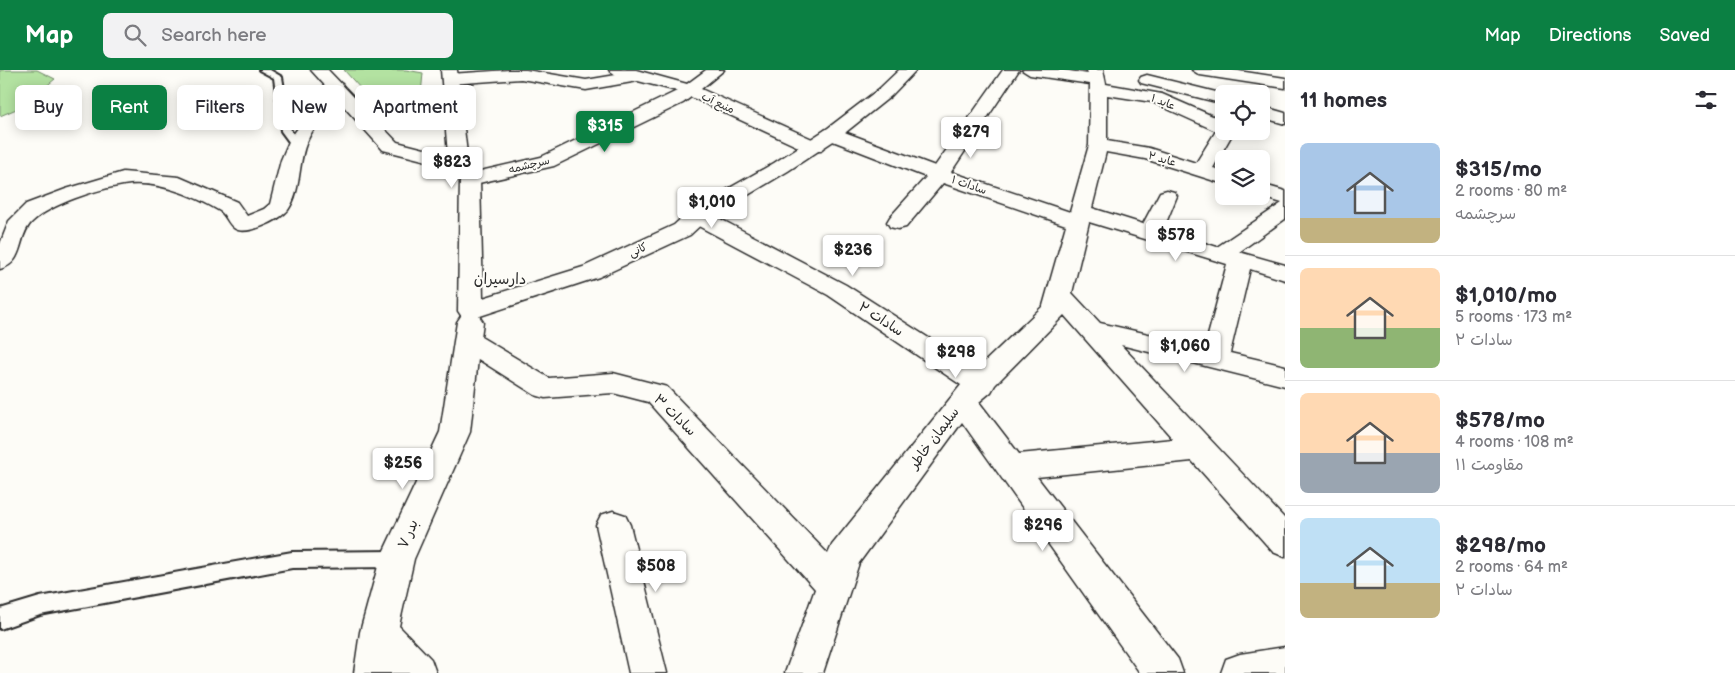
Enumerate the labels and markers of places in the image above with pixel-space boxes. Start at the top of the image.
pin: $315 [575,111,635,153]
pin: $279 [941,116,1001,159]
pin: $823 [422,146,482,189]
pin: $1,010 [671,186,753,229]
pin: $578 [1146,220,1206,262]
pin: $236 [823,234,883,277]
pin: $1,060 [1144,330,1226,373]
pin: $298 [926,336,986,379]
pin: $256 [373,448,433,490]
pin: $296 [1013,510,1073,552]
pin: $508 [626,550,686,593]

